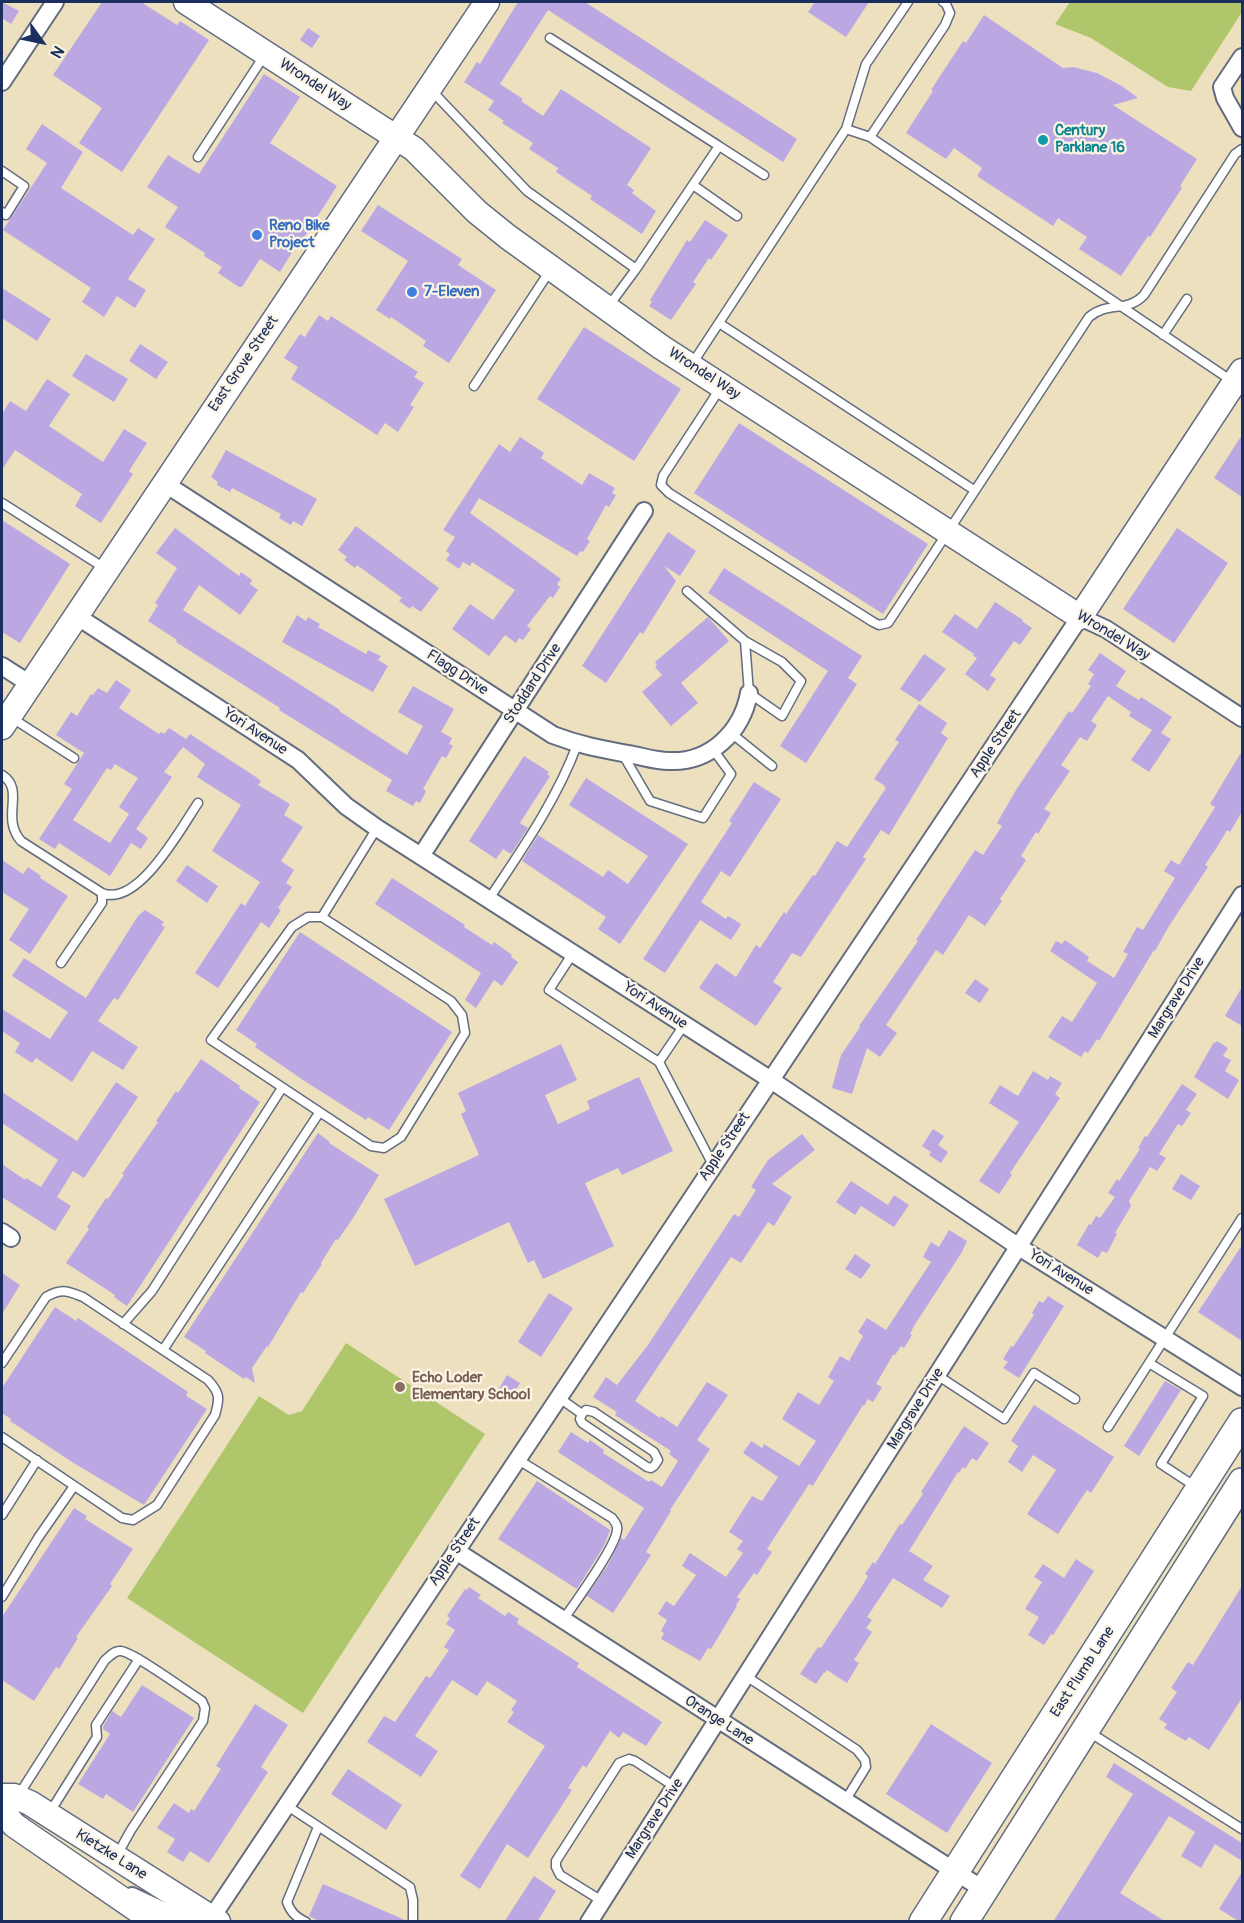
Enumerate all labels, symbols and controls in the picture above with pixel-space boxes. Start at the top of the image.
north arrow [12,12,72,72]
text: N [46,42,68,62]
street label: Wrondel Way [276,55,354,115]
place label: Century Parklane 16 [1055,122,1125,157]
marker: Century Parklane 16 [1036,133,1050,147]
place label: Reno Bike Project [269,217,330,252]
marker: Reno Bike Project [250,228,264,242]
place label: 7-Eleven [424,283,479,301]
marker: 7-Eleven [405,285,419,299]
street label: East Grove Street [205,313,283,415]
street label: Wrondel Way [665,344,743,404]
street label: Wrondel Way [1073,607,1153,665]
street label: Stoddard Drive [500,640,566,728]
street label: Flagg Drive [423,646,491,700]
street label: Yori Avenue [220,705,290,759]
street label: Apple Street [967,706,1025,782]
street label: Margrave Drive [1145,954,1209,1042]
street label: Yori Avenue [620,979,690,1033]
street label: Apple Street [696,1109,754,1185]
street label: Yori Avenue [1025,1246,1097,1300]
street label: Margrave Drive [884,1365,948,1453]
place label: Echo Loder Elementary School [412,1369,530,1404]
marker: Echo Loder Elementary School [393,1380,407,1394]
street label: Apple Street [426,1514,484,1590]
street label: East Plumb Lane [1047,1623,1119,1721]
street label: Orange Lane [681,1692,757,1750]
street label: Margrave Drive [622,1775,688,1863]
street label: Kietzke Lane [72,1826,150,1884]

